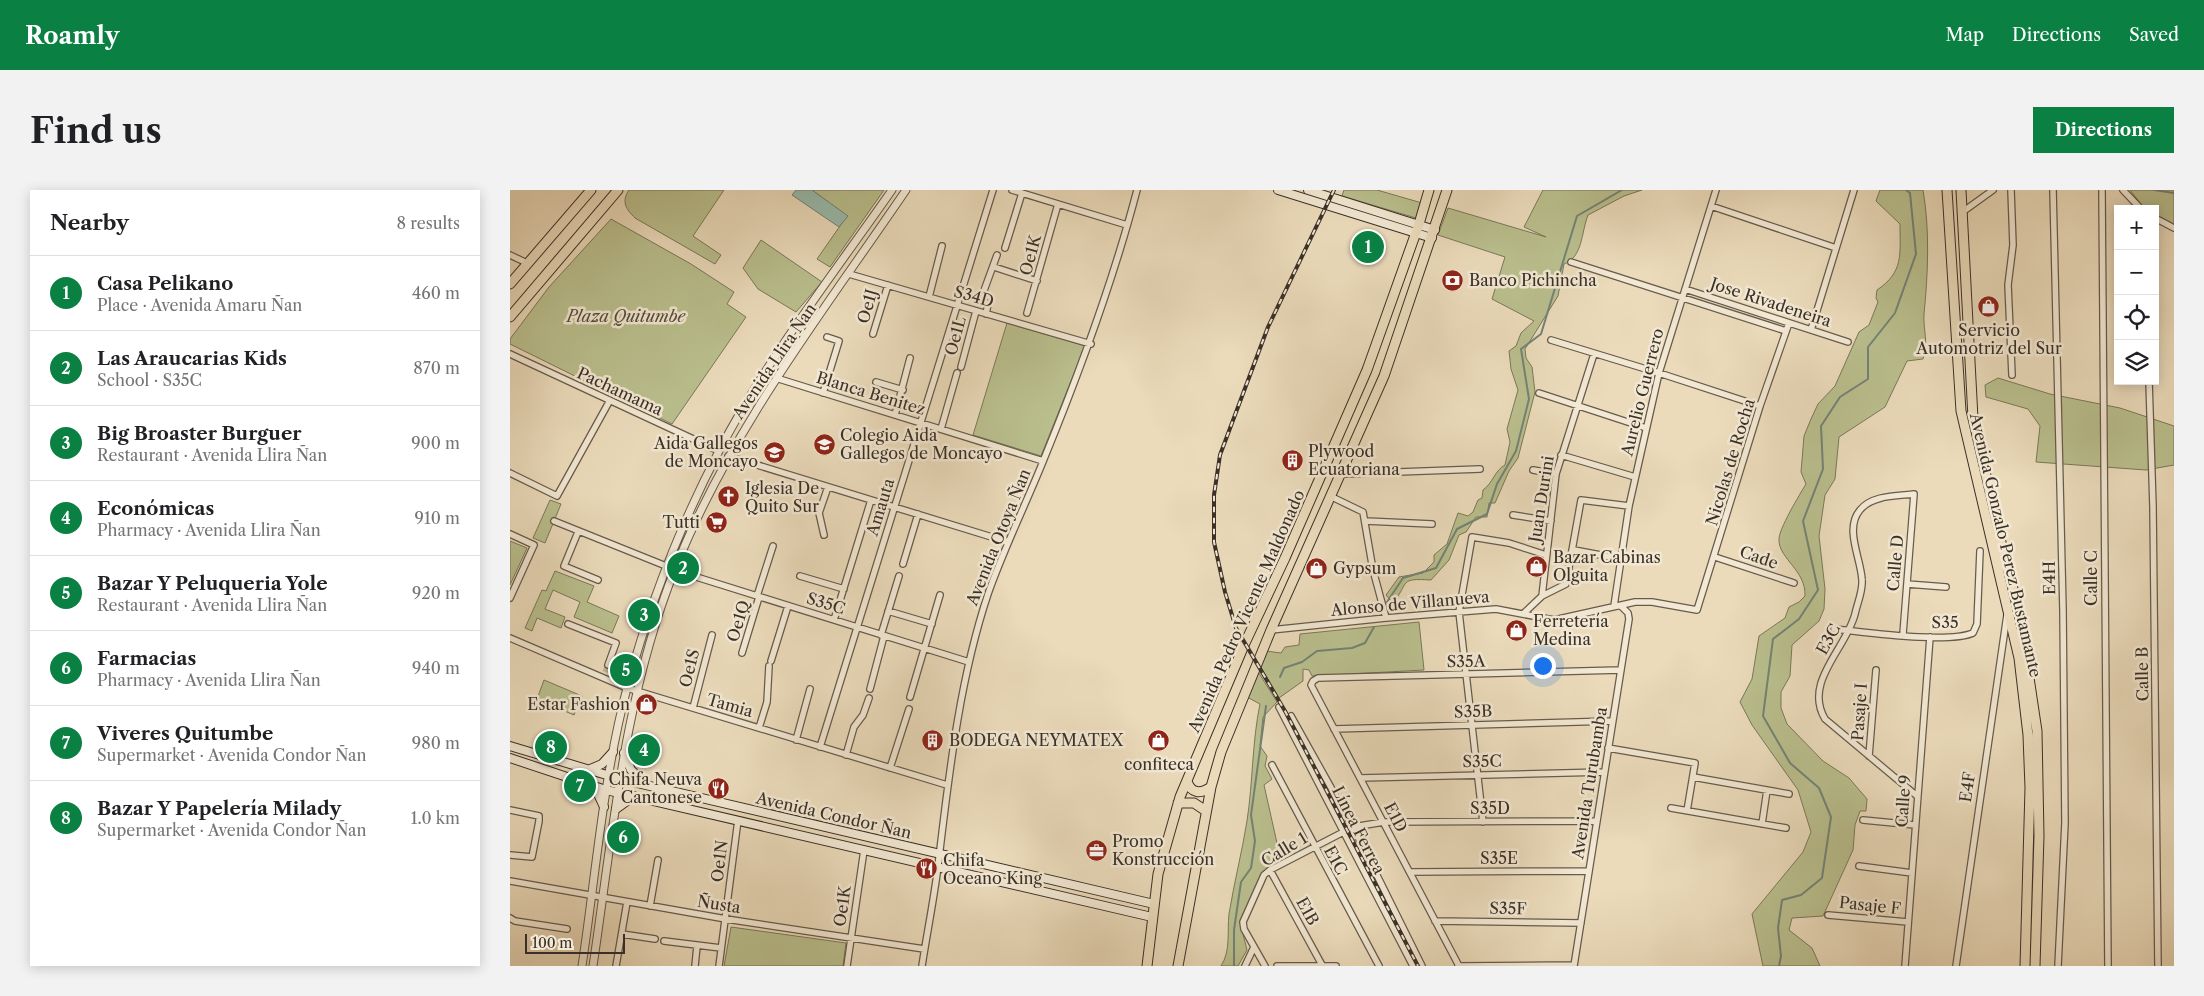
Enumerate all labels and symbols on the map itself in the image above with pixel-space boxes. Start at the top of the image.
pin: 1 [1352,228,1384,266]
street label: Oe1K [1015,232,1045,278]
bank icon: Banco Pichincha [1441,268,1465,292]
place label: Banco Pichincha [1469,270,1597,290]
street label: Jose Rivadeneira [1705,272,1835,331]
street label: S34D [952,281,996,311]
street label: Oe1J [853,286,881,325]
shop icon: Servicio Automotriz del Sur [1977,294,2001,318]
street label: Avenida Llira Ñan [726,299,820,424]
park label: Plaza Quitumbe [565,306,686,326]
street label: Oe1L [940,314,970,358]
place label: Servicio Automotriz del Sur [1915,320,2062,358]
street label: Aurelio Guerrero [1616,326,1668,459]
street label: Pachamama [574,362,667,420]
street label: Blanca Benitez [814,367,928,419]
street label: Nicolas de Rocha [1701,396,1759,528]
street label: Avenida Gonzalo Perez Bustamante [1966,410,2046,679]
place label: Colegio Aida Gallegos de Moncayo [840,425,1003,463]
school or university icon: Colegio Aida Gallegos de Moncayo [812,432,836,456]
place label: Aida Gallegos de Moncayo [653,433,758,471]
school or university icon: Aida Gallegos de Moncayo [762,440,786,464]
place label: Plywood Ecuatoriana [1308,441,1400,479]
building icon: Plywood Ecuatoriana [1280,448,1304,472]
street label: Juan Durini [1524,454,1558,547]
street label: Avenida Otoya Ñan [960,465,1035,609]
street label: Amauta [861,475,898,539]
place label: Iglesia De Quito Sur [745,478,819,516]
church icon: Iglesia De Quito Sur [717,485,741,509]
street label: Avenida Pedro Vicente Maldonado [1183,486,1309,736]
supermarket icon: Tutti [704,510,728,534]
place label: Tutti [663,512,700,532]
street label: Calle D [1883,534,1907,592]
street label: Cade [1737,541,1781,573]
place label: Bazar Cabinas Olguita [1553,547,1661,585]
pin: 2 [667,549,699,587]
street label: Calle C [2081,550,2101,606]
shop icon: Bazar Cabinas Olguita [1525,554,1549,578]
shop icon: Gypsum [1305,556,1329,580]
place label: Gypsum [1333,558,1396,578]
street label: E4H [2039,561,2059,595]
street label: Alonso de Villanueva [1329,586,1491,620]
street label: S35C [804,588,848,618]
pin: 3 [628,596,660,634]
street label: Oe1Q [722,598,754,644]
place label: Ferretería Medina [1533,611,1609,649]
street label: S35 [1931,612,1959,632]
shop icon: Ferretería Medina [1505,618,1529,642]
street label: E3C [1811,620,1845,658]
street label: Calle B [2132,646,2152,702]
street label: Oe1S [675,647,703,689]
pin: 5 [610,651,642,689]
street label: S35A [1446,651,1487,671]
your location [1530,653,1556,679]
street label: Pasaje I [1847,682,1871,742]
street label: Tamia [705,689,756,721]
shop icon: Estar Fashion [634,692,658,716]
place label: Estar Fashion [527,694,630,714]
street label: S35B [1454,700,1492,722]
street label: Avenida Turubamba [1567,705,1611,861]
pin: 8 [535,728,567,766]
building icon: BODEGA NEYMATEX [921,728,945,752]
shop icon: confiteca [1147,728,1171,752]
place label: BODEGA NEYMATEX [949,730,1124,750]
pin: 4 [628,731,660,769]
street label: S35C [1462,751,1502,771]
place label: confiteca [1124,754,1194,774]
pin: 7 [564,767,596,805]
place label: Chifa Neuva Cantonese [608,769,703,807]
street label: E4F [1955,770,1979,804]
street label: Calle 9 [1891,774,1915,828]
restaurant icon: Chifa Neuva Cantonese [706,776,730,800]
street label: Línea Ferrea [1328,783,1390,878]
street label: Avenida Condor Ñan [753,786,914,843]
street label: S35D [1470,798,1510,818]
street label: E1D [1380,799,1412,835]
pin: 6 [607,818,639,856]
street label: Calle 1 [1257,827,1311,871]
place label: Promo Konstrucción [1112,831,1214,869]
office icon: Promo Konstrucción [1084,838,1108,862]
street label: Oe1N [707,839,731,883]
street label: E1C [1320,842,1352,878]
street label: S35E [1480,848,1518,868]
place label: Chifa Oceano King [943,850,1043,888]
restaurant icon: Chifa Oceano King [915,857,939,881]
street label: Oe1K [829,884,855,928]
street label: Ñusta [696,890,743,917]
street label: Pasaje F [1838,892,1902,918]
street label: E1B [1292,893,1324,929]
street label: S35F [1489,898,1527,918]
scale bar [525,931,625,954]

